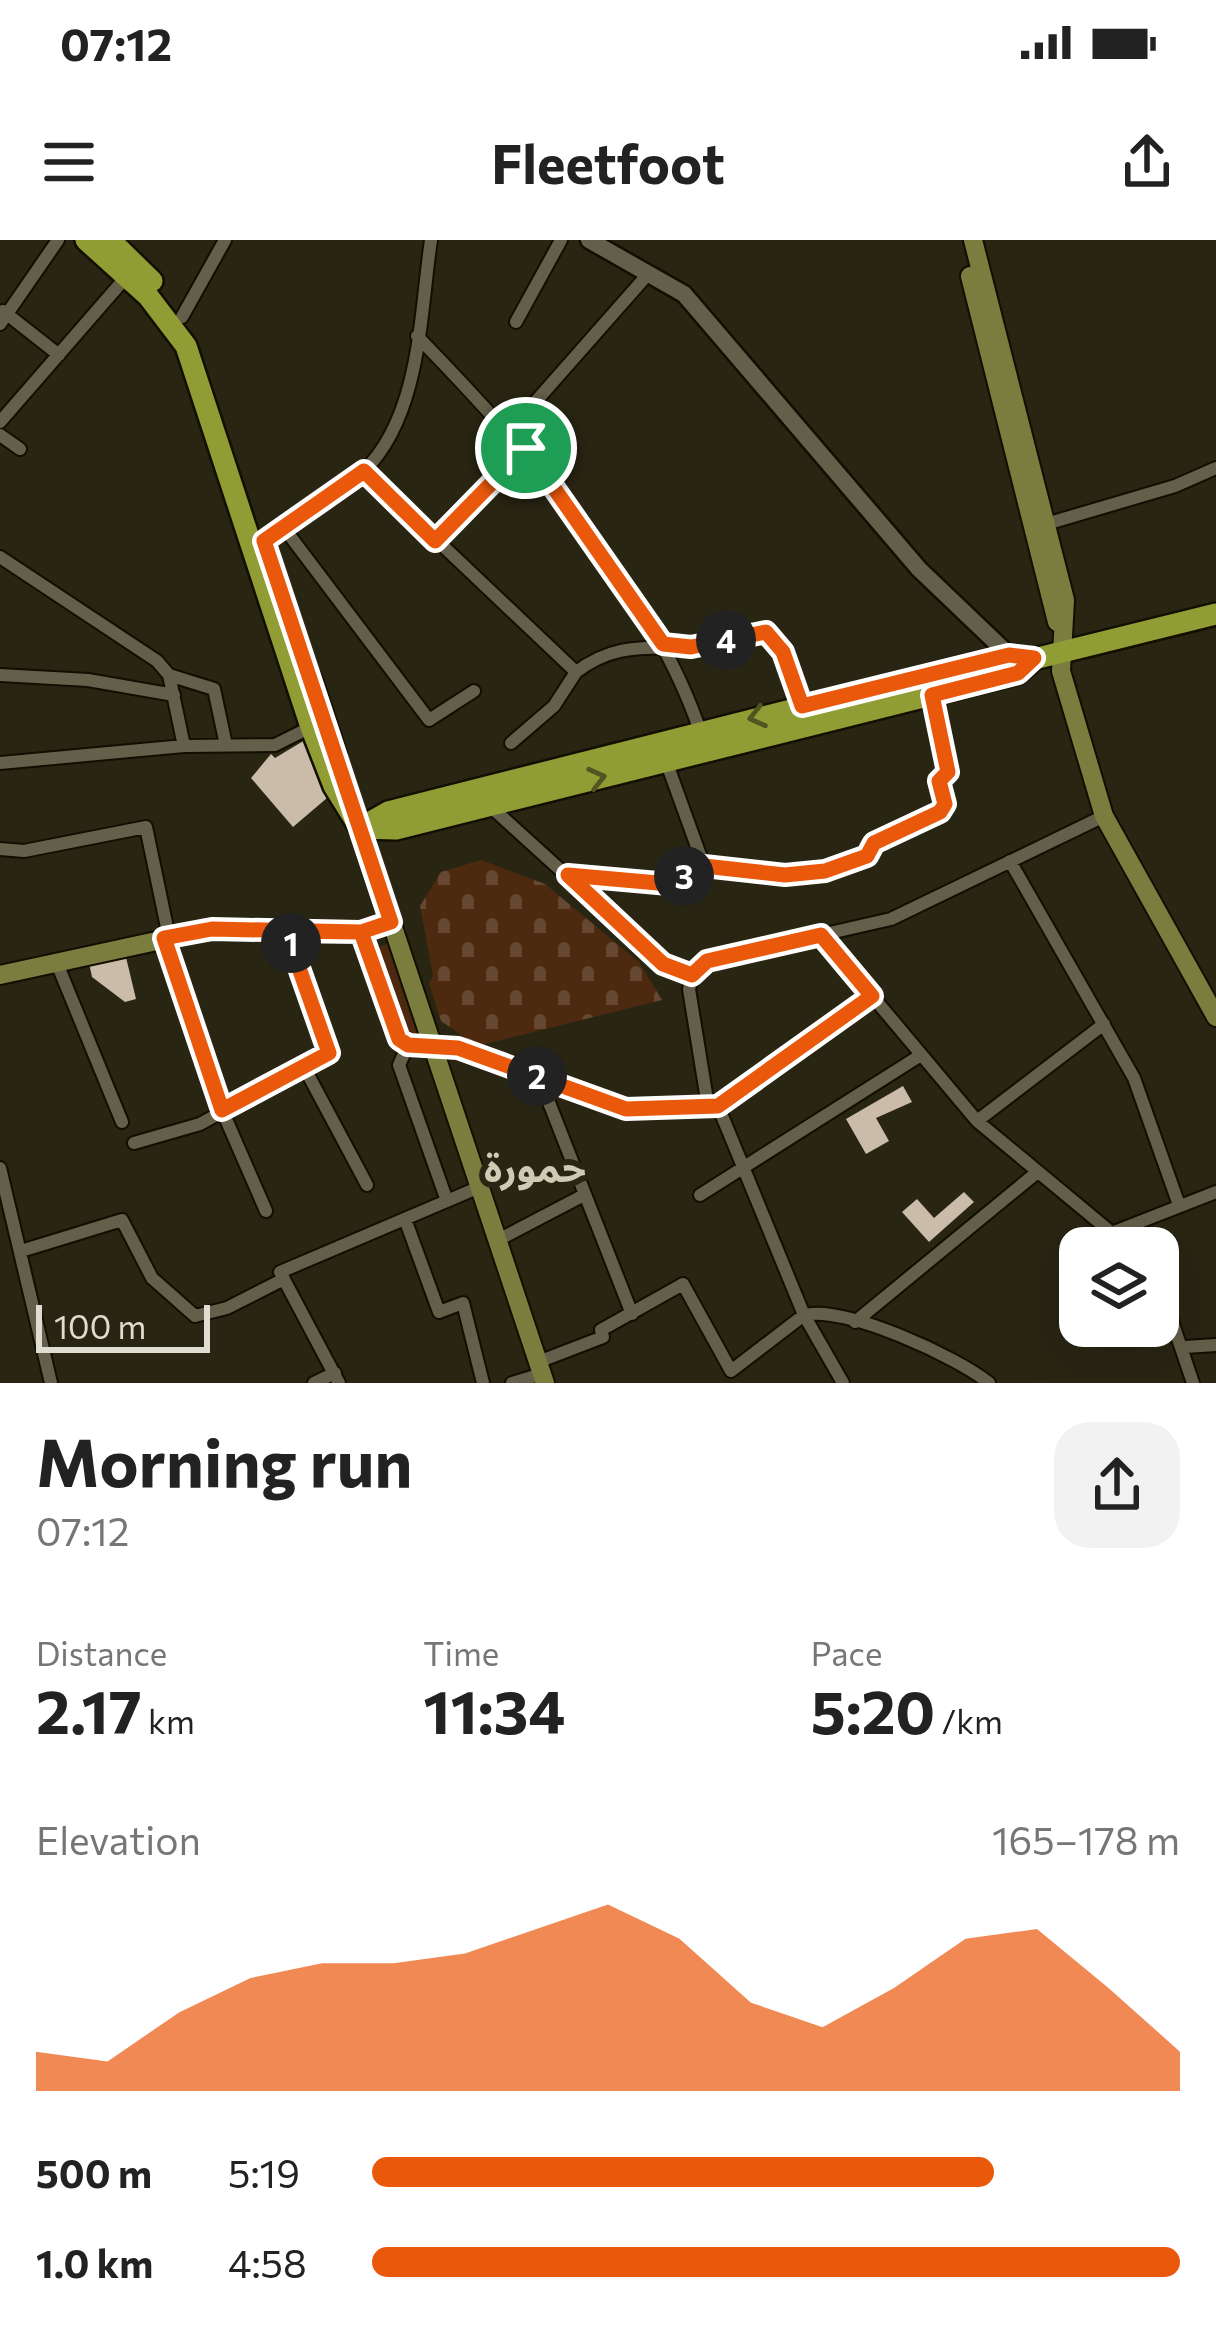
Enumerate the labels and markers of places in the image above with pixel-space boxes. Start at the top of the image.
pin [475,397,577,499]
pin: 4 [696,610,756,670]
pin: 3 [654,846,714,906]
pin: 1 [261,913,321,973]
pin: 2 [507,1046,567,1106]

